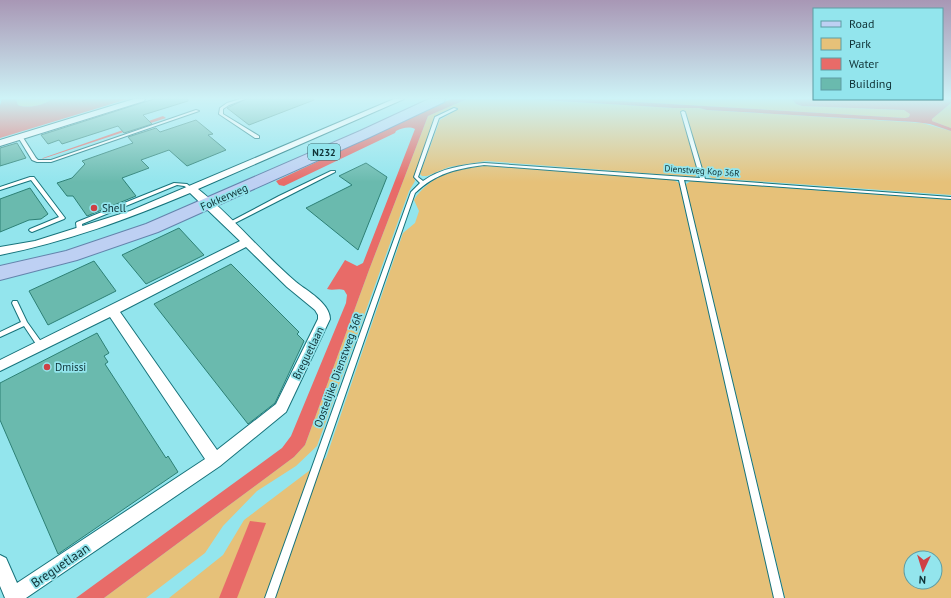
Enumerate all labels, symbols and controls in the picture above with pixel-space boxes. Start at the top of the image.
legend [813,8,943,100]
text: Road [849,16,874,31]
text: Park [849,36,871,51]
text: Water [849,56,879,71]
text: Building [849,76,892,91]
road number: N232 [308,144,340,160]
street label: Dienstweg Kop 36R [664,162,740,179]
street label: Fokkerweg [198,180,250,214]
place label: Shell [102,201,127,215]
marker: Shell [89,203,99,213]
street label: Oostelijke Dienstweg 36R [311,310,365,429]
street label: Breguetlaan [289,324,327,382]
place label: Dmissi [55,360,86,374]
marker: Dmissi [42,362,52,372]
street label: Breguetlaan [28,540,93,591]
north arrow [903,550,943,590]
text: N [918,573,926,587]

